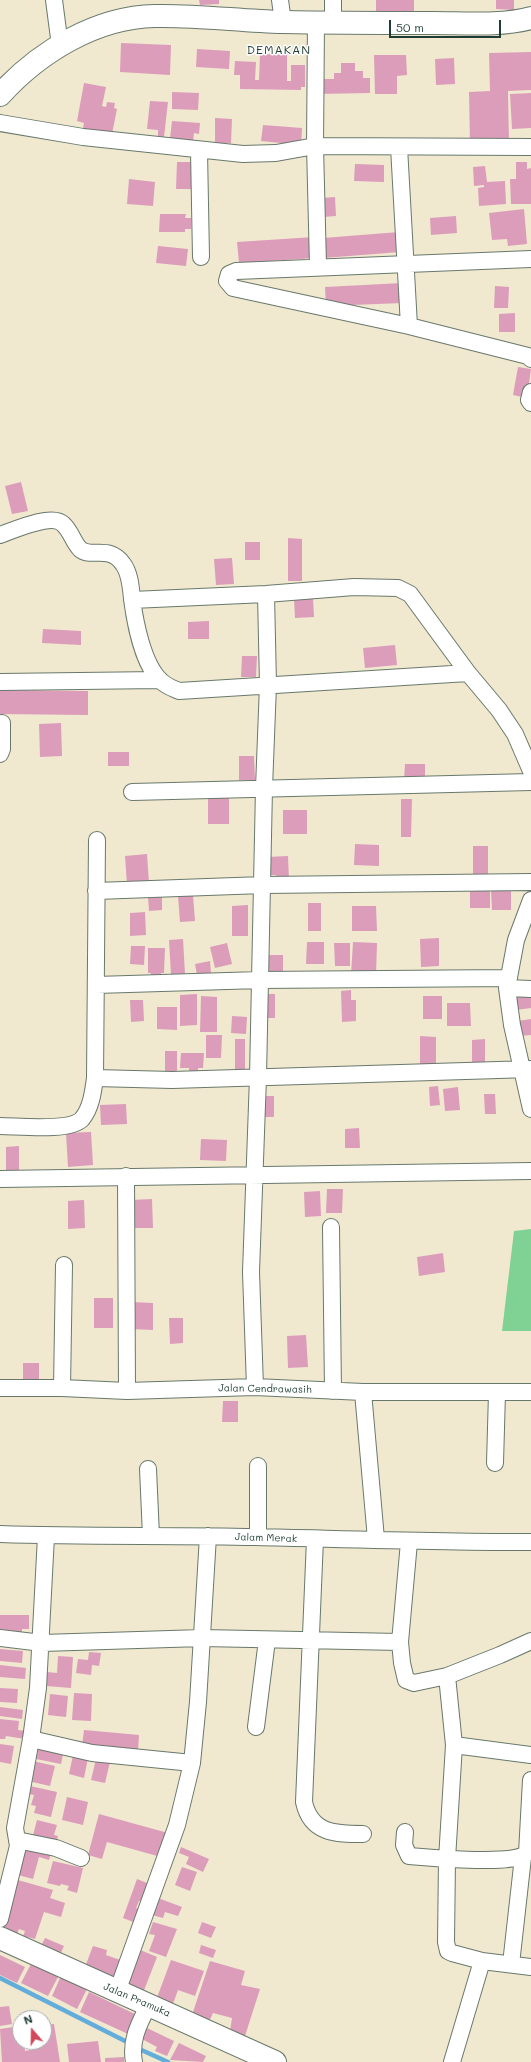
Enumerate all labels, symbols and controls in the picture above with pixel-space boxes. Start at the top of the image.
scale bar [391,12,503,38]
text: 50 m [396,19,424,35]
district label: DEMAKAN [247,43,311,57]
street label: Jalan Cendrawasih [218,1382,312,1396]
street label: Jalam Merak [235,1531,297,1545]
street label: Jalan Pramuka [102,1981,172,2019]
north arrow [12,2010,52,2050]
text: N [22,2011,35,2028]

